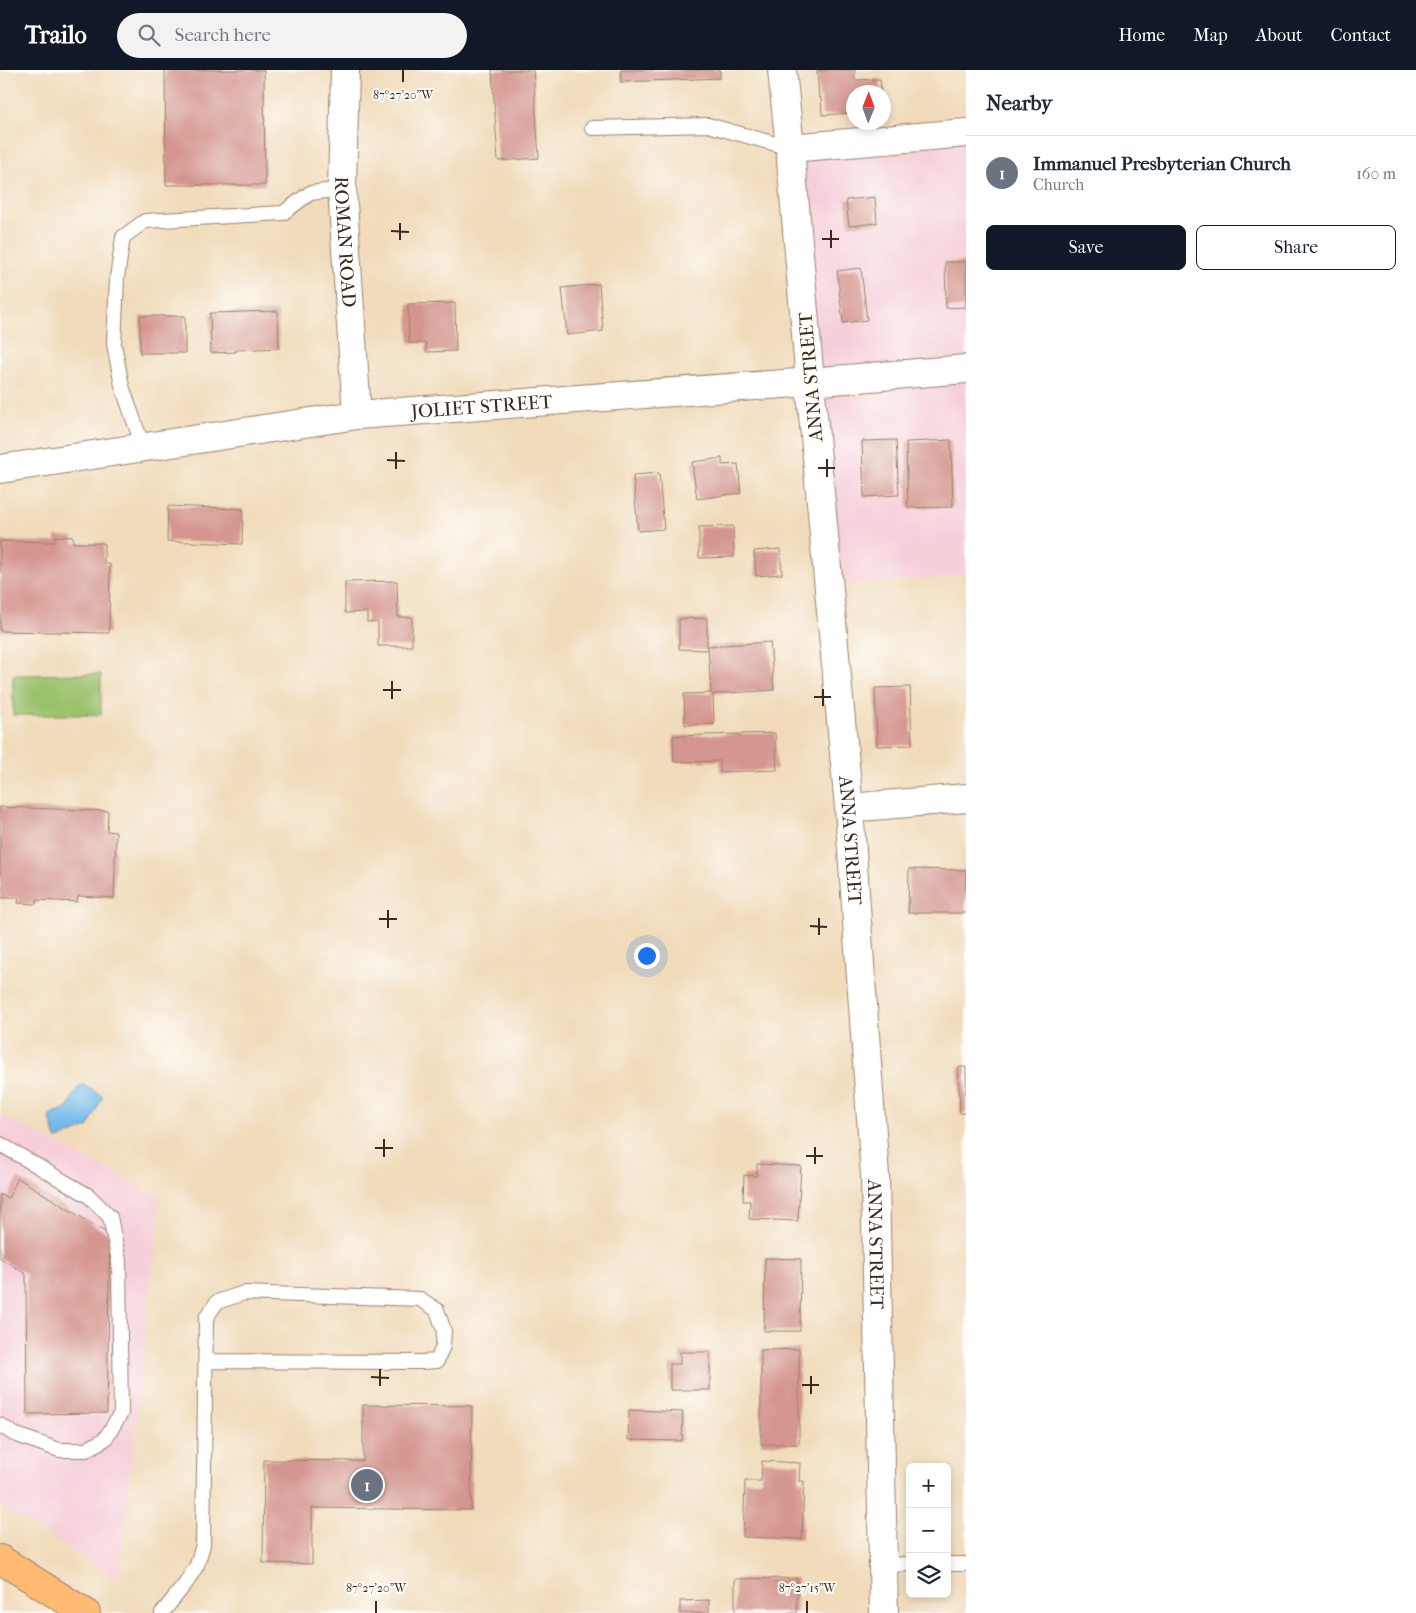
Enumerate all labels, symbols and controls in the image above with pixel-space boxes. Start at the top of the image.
search box [117,13,467,58]
text: Trailo [25,21,87,49]
icon: search [135,21,163,49]
text: Search here [175,24,271,46]
text: Home [1118,25,1165,46]
text: Map [1193,25,1228,46]
text: About [1256,25,1302,46]
text: Contact [1330,25,1391,46]
north arrow [846,85,891,130]
text: 87°27'20"W [373,88,434,102]
text: Nearby [986,91,1052,115]
text: Immanuel Presbyterian Church [1033,153,1291,175]
text: 1 [999,164,1005,183]
text: 160 m [1356,164,1396,183]
text: Church [1033,175,1084,194]
street label: ROMAN ROAD [330,176,360,308]
button: Save [986,225,1186,270]
button: Share [1196,225,1396,270]
street label: ANNA STREET [794,311,828,443]
street label: JOLIET STREET [408,391,553,423]
street label: ANNA STREET [834,774,866,906]
your location [634,943,660,969]
street label: ANNA STREET [863,1178,888,1310]
map controls [906,1463,951,1598]
button: + [906,1463,951,1508]
pin: 1 [351,1466,383,1504]
button: − [906,1508,951,1553]
button: layers [906,1553,951,1598]
text: 87°27'20"W [346,1581,407,1595]
text: 87°27'15"W [779,1581,837,1595]

